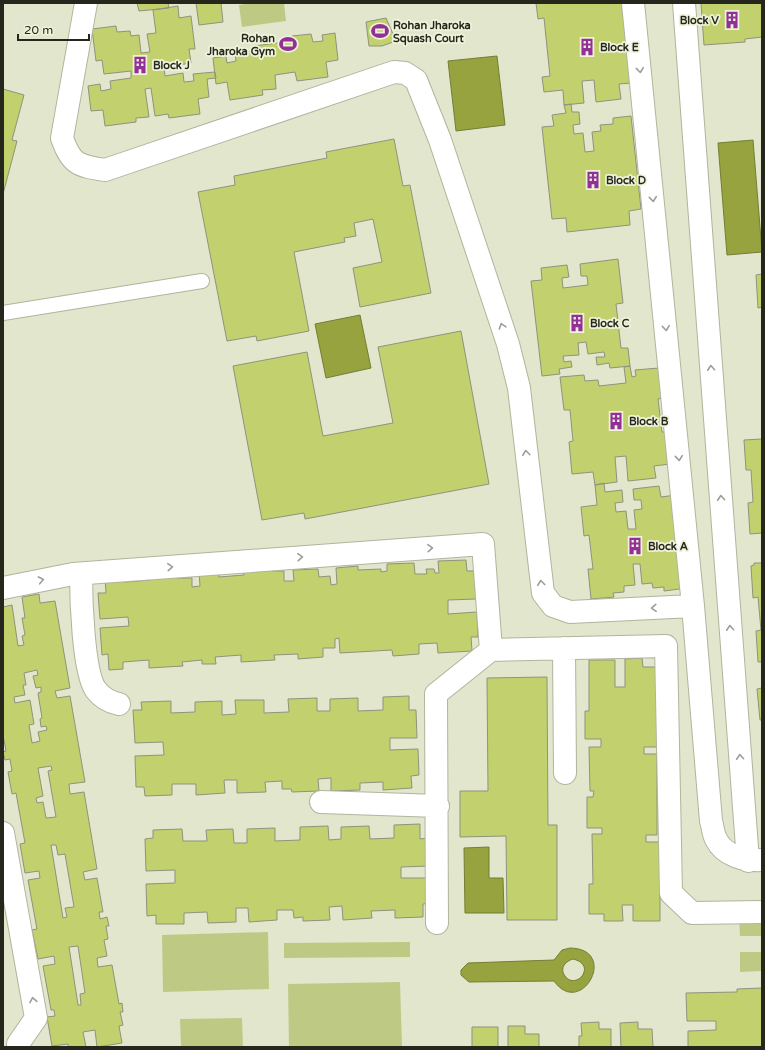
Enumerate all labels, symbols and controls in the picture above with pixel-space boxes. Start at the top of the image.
building icon: Block V [722,10,742,30]
place label: Block V [680,14,719,27]
scale bar [18,16,89,42]
place label: Rohan Jharoka Squash Court [393,19,471,46]
sports icon: Rohan Jharoka Squash Court [370,21,390,41]
text: 20 m [24,23,53,37]
place label: Rohan Jharoka Gym [206,32,275,59]
sports icon: Rohan Jharoka Gym [278,34,298,54]
building icon: Block E [577,37,597,57]
place label: Block E [600,41,639,54]
building icon: Block J [130,55,150,75]
place label: Block J [153,59,190,72]
one-way arrow [635,67,644,73]
building icon: Block D [583,170,603,190]
place label: Block D [606,174,646,187]
one-way arrow [648,196,657,202]
building icon: Block C [567,313,587,333]
place label: Block C [590,317,630,330]
one-way arrow [498,323,506,330]
one-way arrow [661,325,670,331]
one-way arrow [707,365,716,371]
building icon: Block B [606,411,626,431]
place label: Block B [629,415,669,428]
one-way arrow [522,450,531,456]
one-way arrow [674,455,683,461]
one-way arrow [716,495,725,501]
building icon: Block A [625,536,645,556]
place label: Block A [648,540,688,553]
one-way arrow [427,543,433,552]
one-way arrow [297,553,303,562]
one-way arrow [167,562,173,571]
one-way arrow [38,577,44,585]
one-way arrow [537,580,546,586]
one-way arrow [651,604,657,612]
one-way arrow [726,625,735,631]
one-way arrow [736,754,745,760]
one-way arrow [29,997,37,1003]

